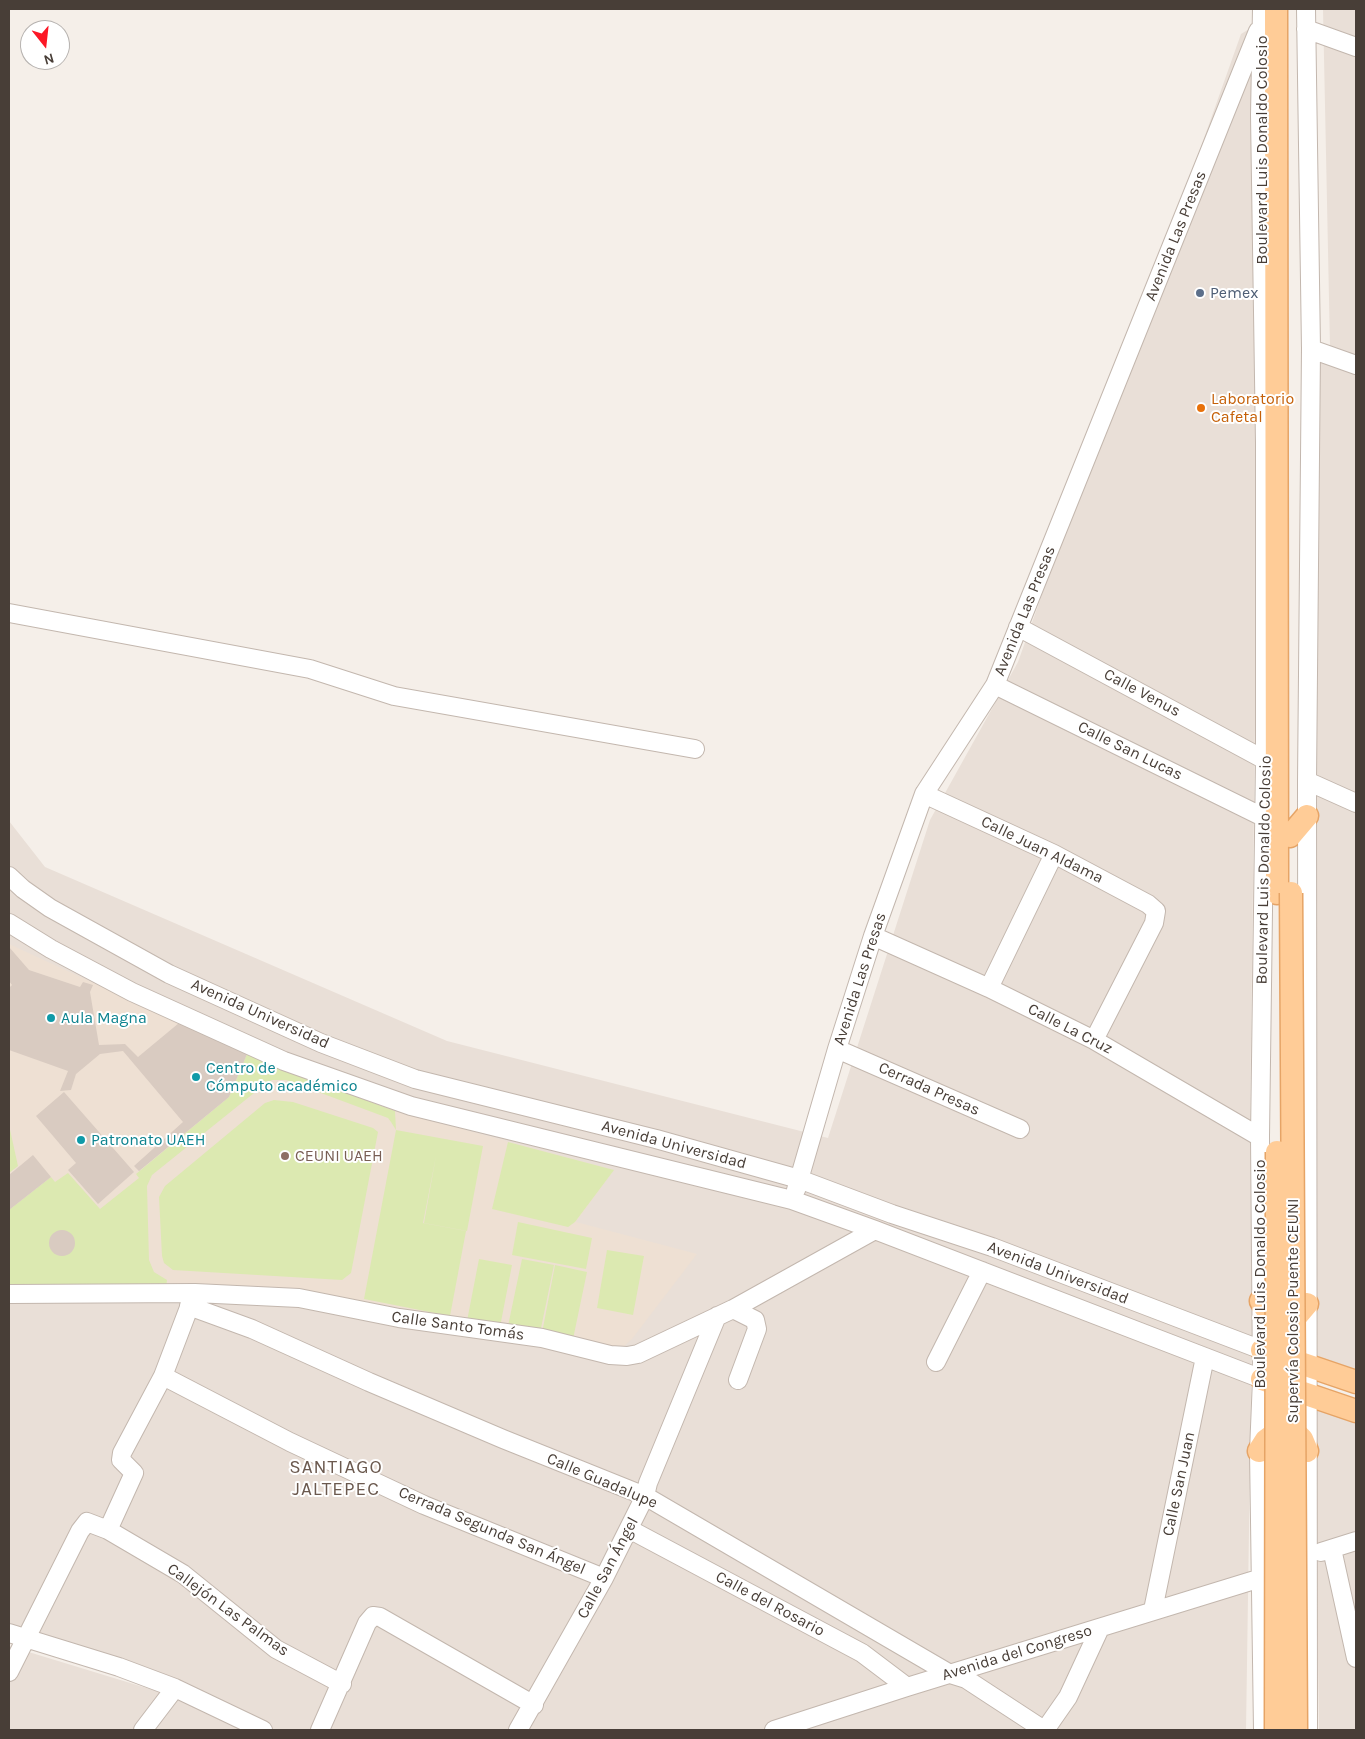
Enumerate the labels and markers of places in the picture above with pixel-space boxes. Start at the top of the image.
place label: Pemex [1210,283,1258,303]
marker: Pemex [1194,287,1206,299]
place label: Laboratorio Cafetal [1211,389,1294,427]
marker: Laboratorio Cafetal [1195,402,1207,414]
place label: Aula Magna [61,1008,147,1028]
marker: Aula Magna [45,1012,57,1024]
place label: Centro de Cómputo académico [206,1058,357,1096]
marker: Centro de Cómputo académico [190,1071,202,1083]
place label: Patronato UAEH [91,1130,206,1150]
marker: Patronato UAEH [75,1134,87,1146]
place label: CEUNI UAEH [295,1146,383,1166]
marker: CEUNI UAEH [279,1150,291,1162]

